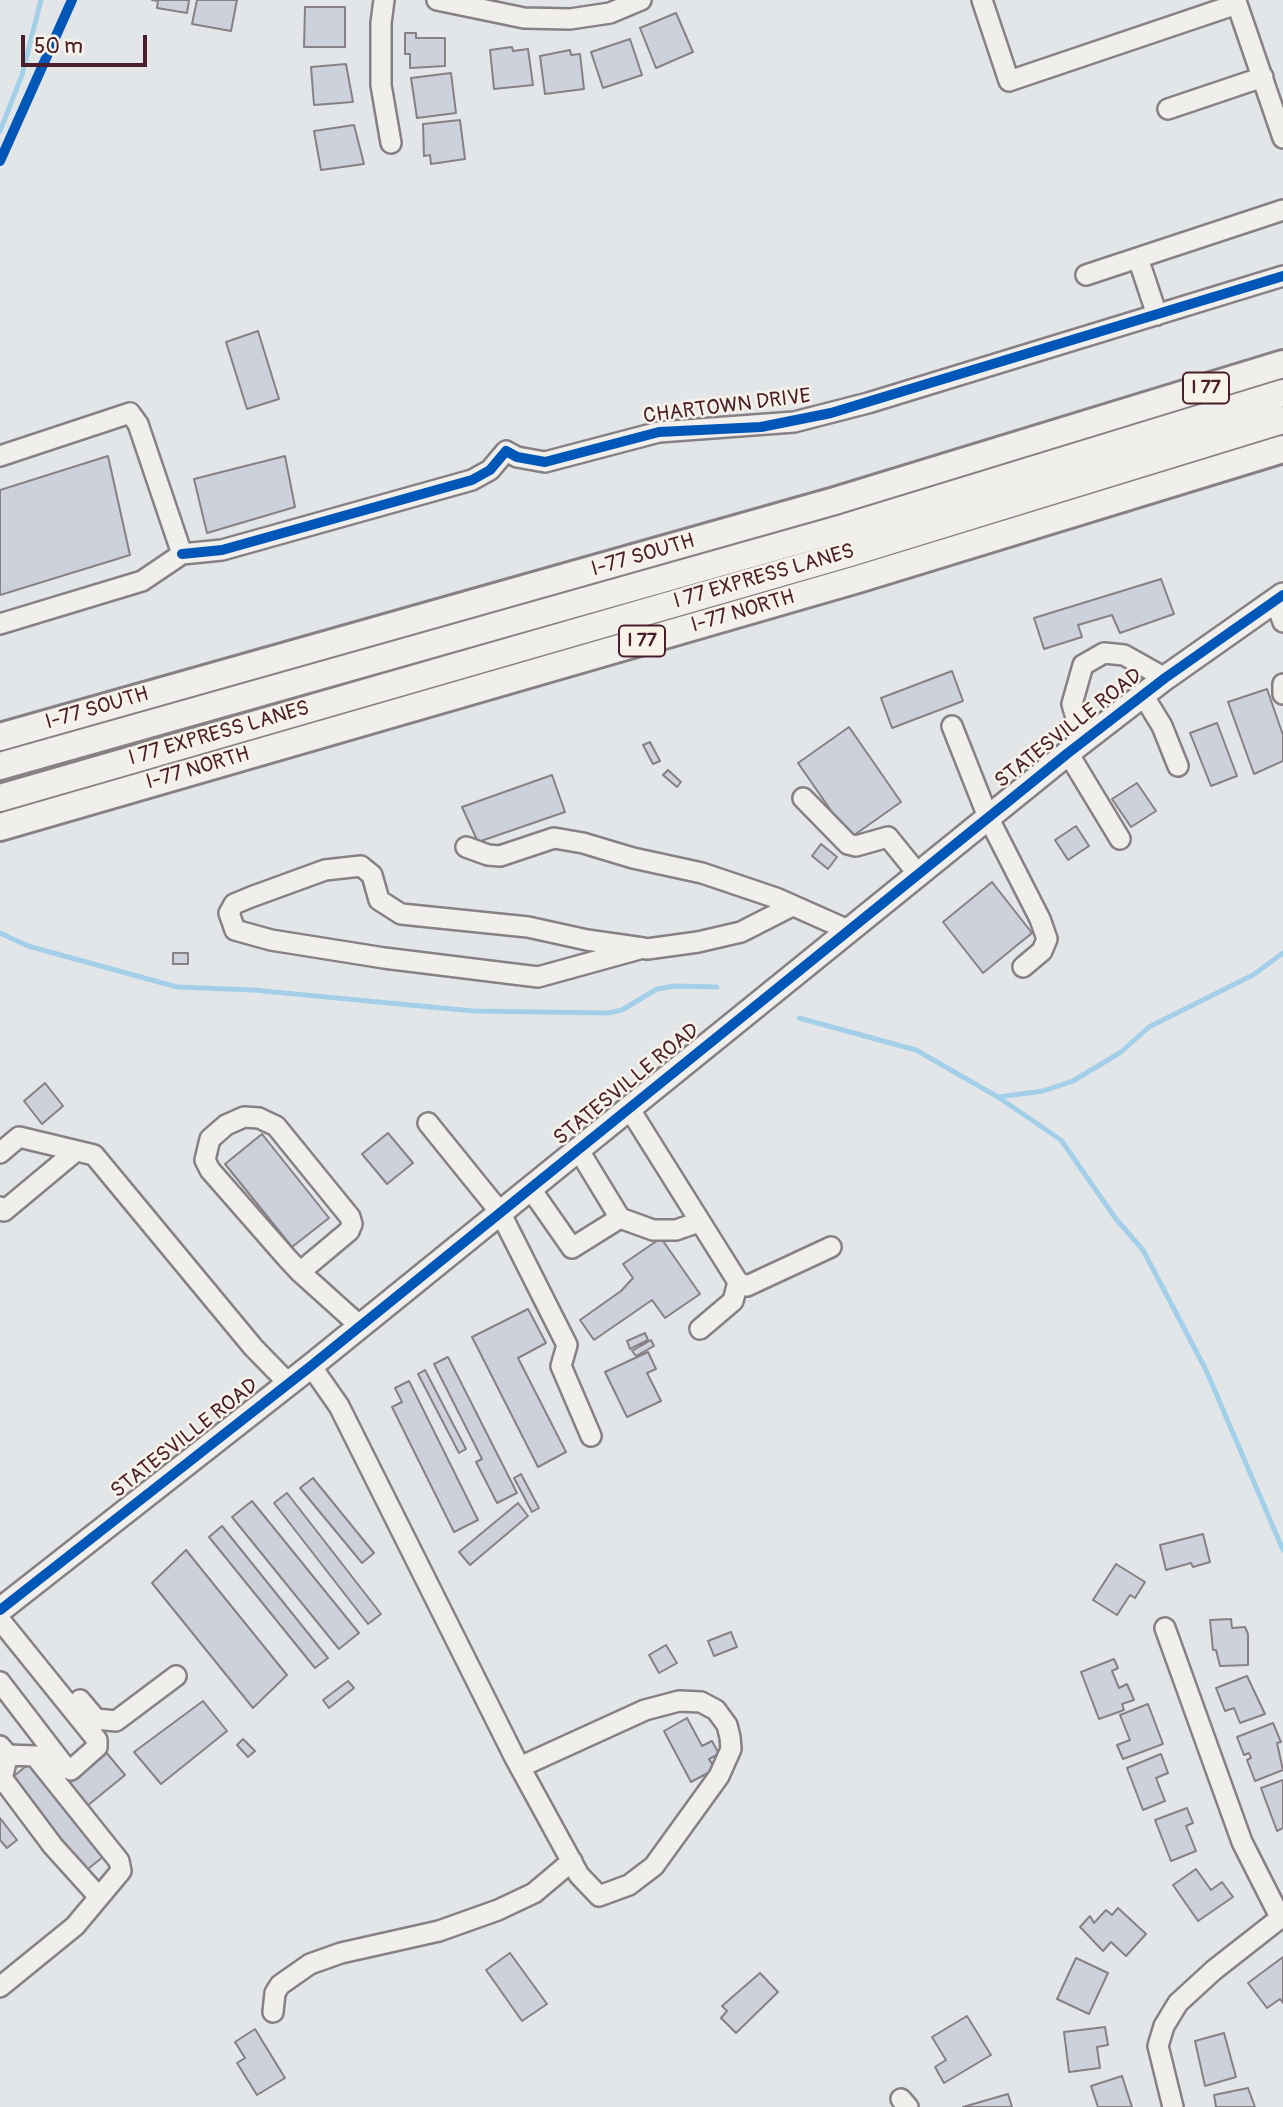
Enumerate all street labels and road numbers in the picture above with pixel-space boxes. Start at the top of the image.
road number: I 77 [1183,372,1229,404]
street label: CHARTOWN DRIVE [642,384,812,430]
street label: I-77 SOUTH [589,529,697,583]
street label: I 77 EXPRESS LANES [671,539,857,615]
street label: I-77 NORTH [688,585,798,639]
road number: I 77 [619,626,665,656]
street label: STATESVILLE ROAD [990,664,1148,794]
street label: I-77 SOUTH [43,682,151,736]
street label: I 77 EXPRESS LANES [126,696,312,772]
street label: I-77 NORTH [143,742,253,796]
street label: STATESVILLE ROAD [549,1019,705,1151]
street label: STATESVILLE ROAD [106,1374,264,1504]

